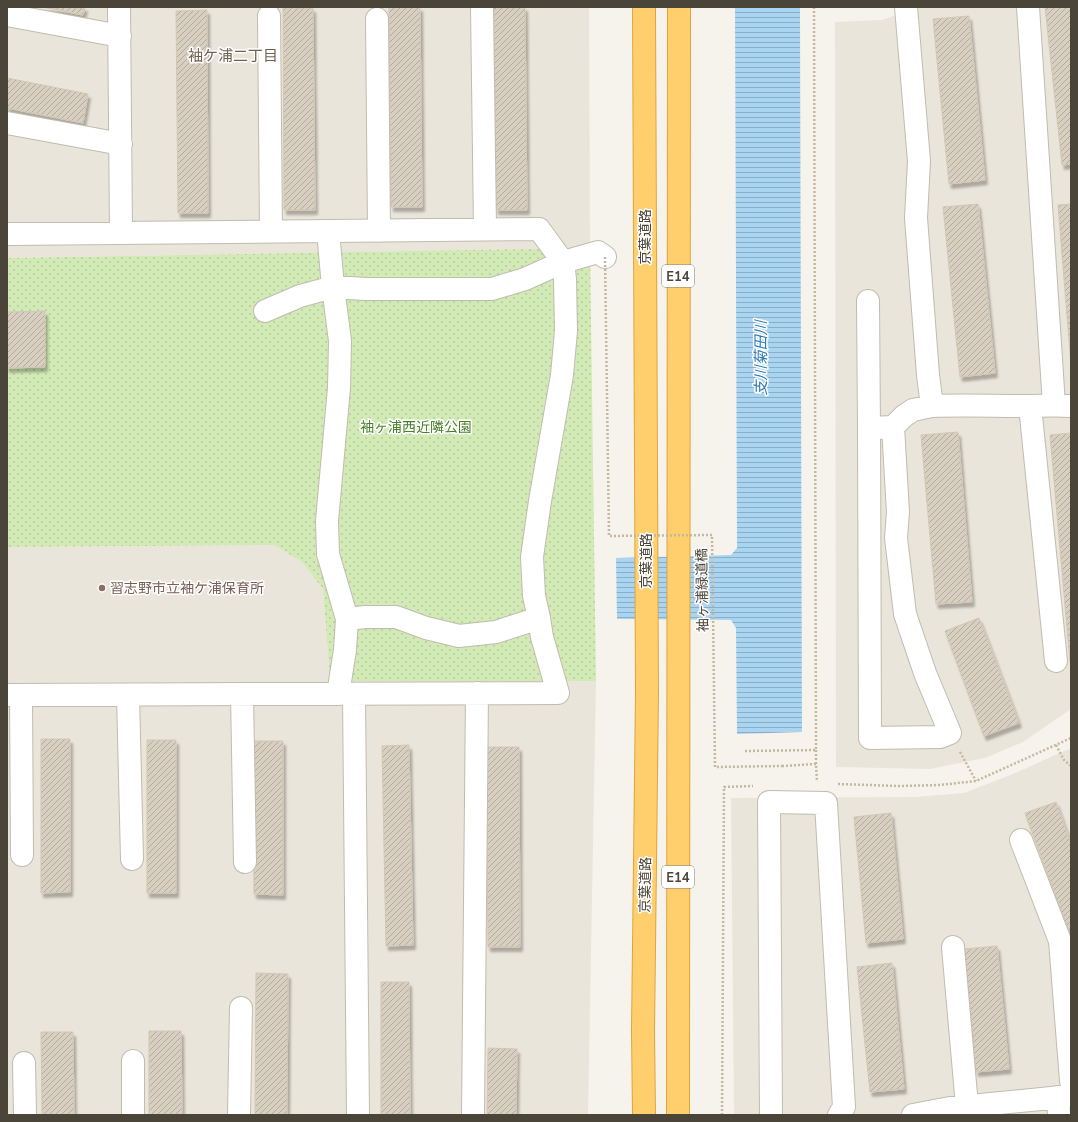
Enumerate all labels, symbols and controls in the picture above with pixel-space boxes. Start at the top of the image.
district label: 袖ケ浦二丁目 [188,46,278,66]
street label: 京葉道路 [636,209,655,265]
road number: E14 [662,265,694,287]
water label: 支川菊田川 [751,319,771,396]
park label: 袖ヶ浦西近隣公園 [360,418,472,437]
street label: 京葉道路 [637,533,656,589]
street label: 袖ヶ浦緑道橋 [692,548,713,632]
place label: 習志野市立袖ケ浦保育所 [110,579,264,598]
marker: 習志野市立袖ケ浦保育所 [97,583,107,593]
street label: 京葉道路 [636,857,655,913]
road number: E14 [662,866,694,888]

